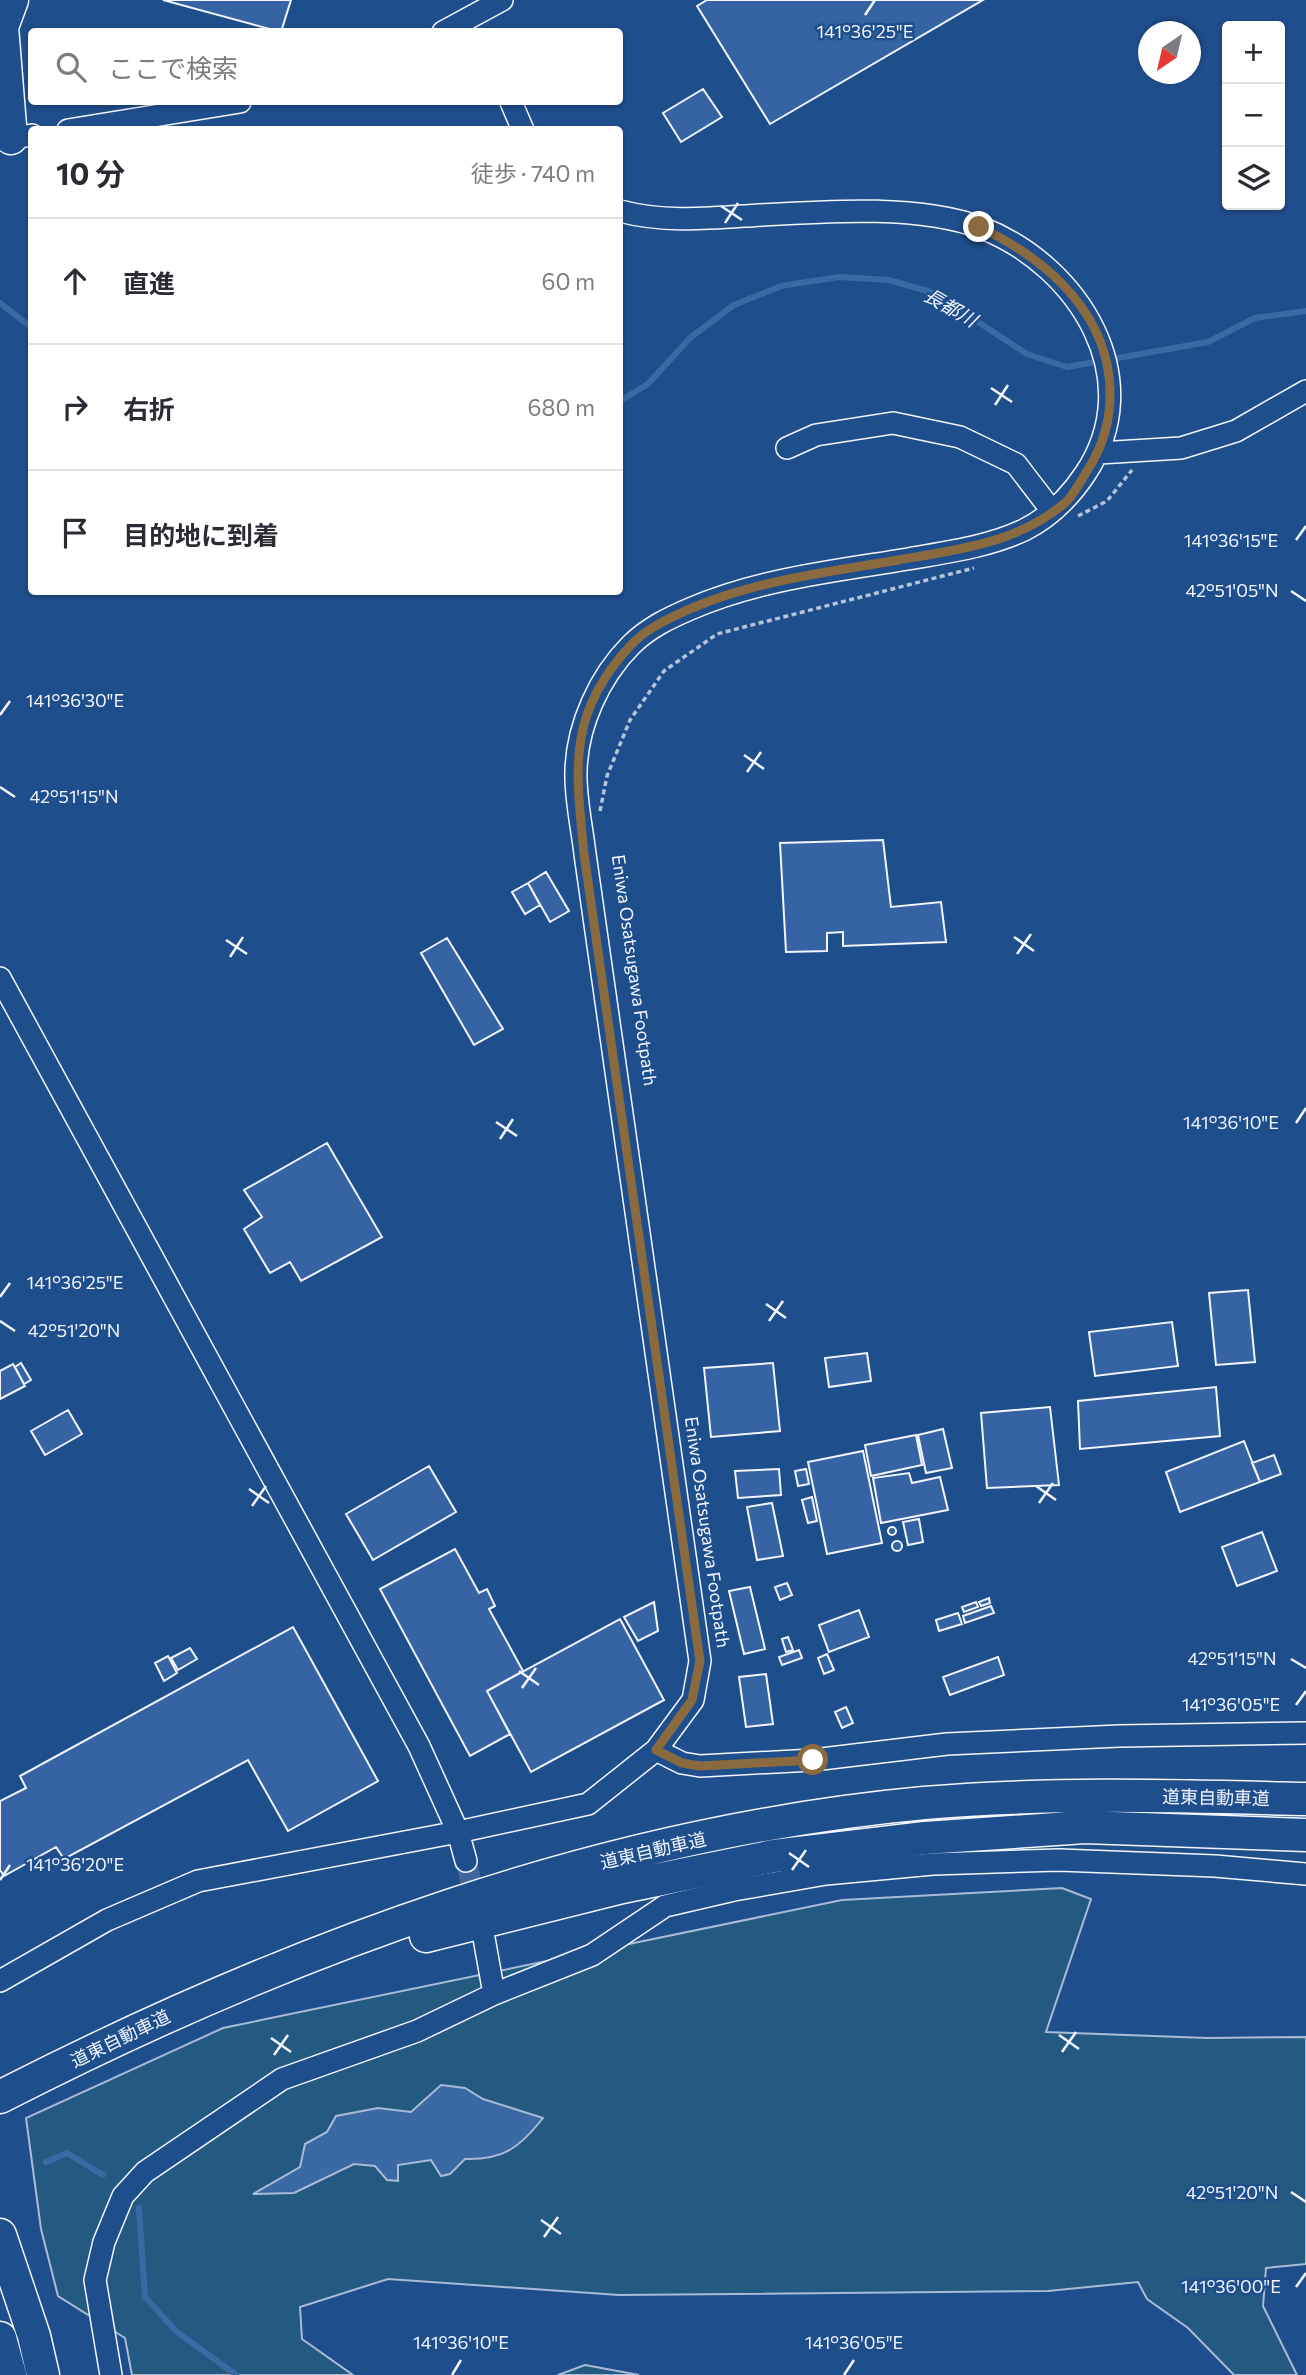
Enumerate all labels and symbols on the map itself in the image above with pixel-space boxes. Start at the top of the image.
text: 141°36'25"E [817,20,913,42]
north arrow [1138,21,1201,84]
route end [963,211,994,242]
water label: 長都川 [921,283,983,332]
text: 141°36'15"E [1184,529,1278,551]
text: 42°51'05"N [1185,579,1279,601]
text: 141°36'30"E [26,689,124,711]
text: 42°51'15"N [29,785,119,807]
street label: Eniwa Osatsugawa Footpath [608,853,662,1087]
text: 141°36'10"E [1183,1111,1279,1133]
text: 141°36'25"E [27,1271,123,1293]
text: 42°51'20"N [28,1319,120,1341]
street label: Eniwa Osatsugawa Footpath [681,1415,735,1649]
text: 42°51'15"N [1187,1647,1277,1669]
text: 141°36'05"E [1182,1693,1280,1715]
route start [797,1744,828,1775]
street label: 道東自動車道 [1162,1785,1270,1809]
street label: 道東自動車道 [598,1827,708,1873]
text: 141°36'20"E [26,1853,124,1875]
street label: 道東自動車道 [67,2004,173,2072]
text: 42°51'20"N [1186,2181,1278,2203]
text: 141°36'00"E [1181,2275,1281,2297]
text: 141°36'10"E [413,2331,509,2353]
text: 141°36'05"E [805,2331,903,2353]

